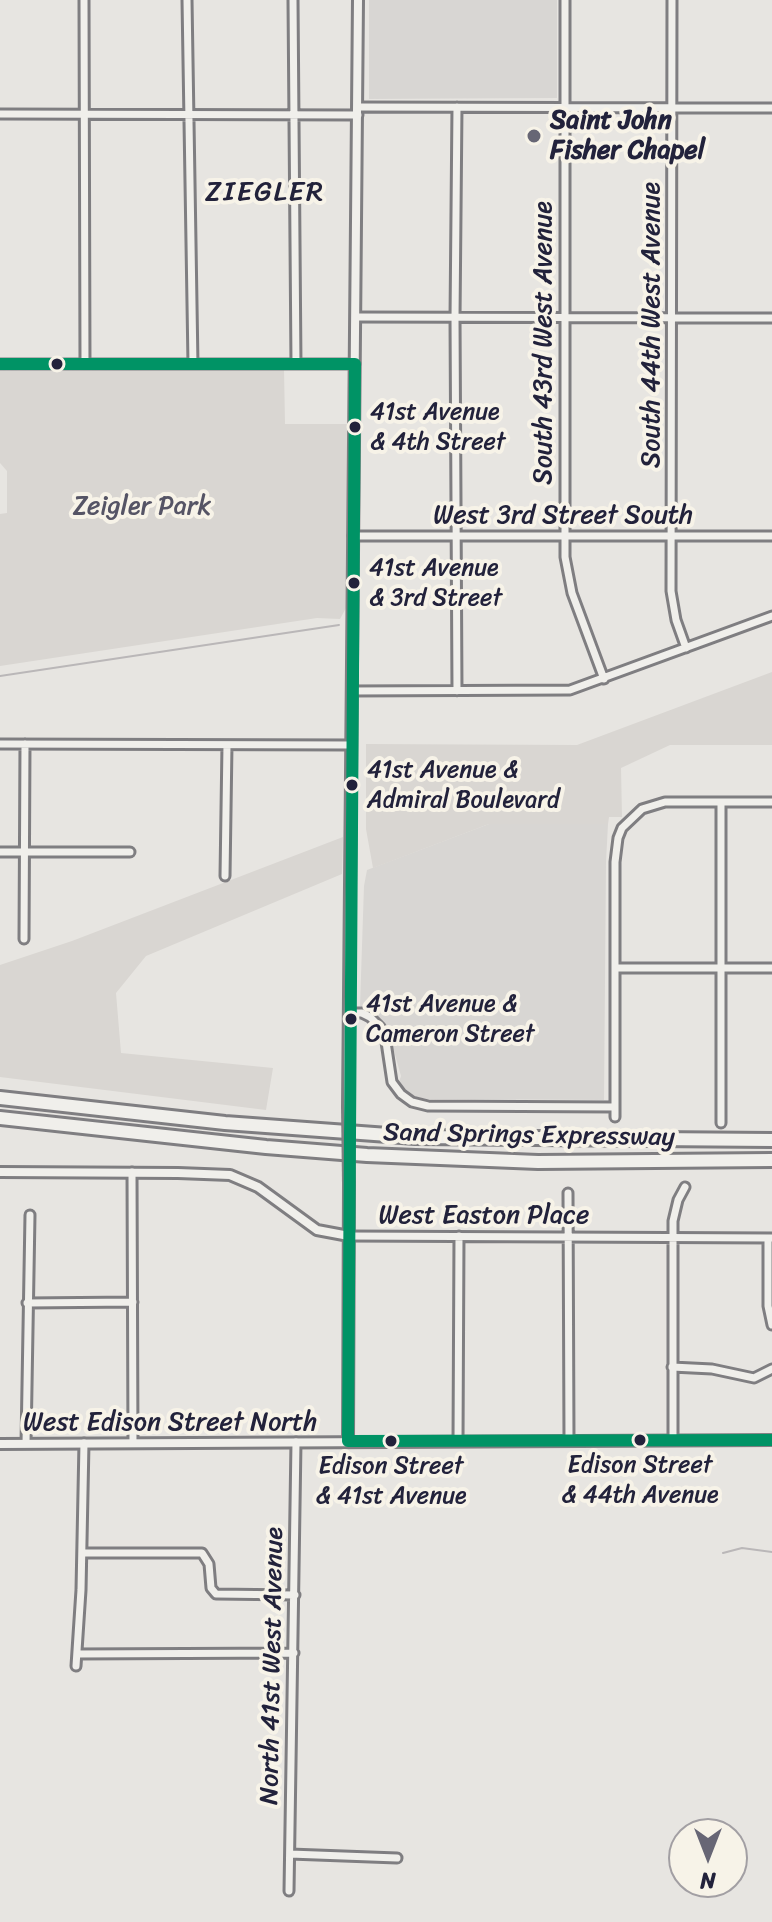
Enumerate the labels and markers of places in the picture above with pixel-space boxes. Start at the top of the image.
place label: Saint John Fisher Chapel [550,105,705,166]
marker: Saint John Fisher Chapel [525,127,543,145]
unlabelled marker [49,356,65,372]
place label: 41st Avenue & 4th Street [370,399,506,455]
marker: 41st Avenue & 4th Street [347,419,363,435]
place label: 41st Avenue & 3rd Street [369,555,502,611]
marker: 41st Avenue & 3rd Street [346,575,362,591]
place label: 41st Avenue & Admiral Boulevard [367,757,560,813]
marker: 41st Avenue & Admiral Boulevard [344,777,360,793]
place label: 41st Avenue & Cameron Street [366,991,535,1047]
marker: 41st Avenue & Cameron Street [343,1011,359,1027]
marker: Edison Street & 44th Avenue [632,1432,648,1448]
marker: Edison Street & 41st Avenue [383,1433,399,1449]
place label: Edison Street & 44th Avenue [561,1452,719,1508]
place label: Edison Street & 41st Avenue [315,1453,467,1509]

